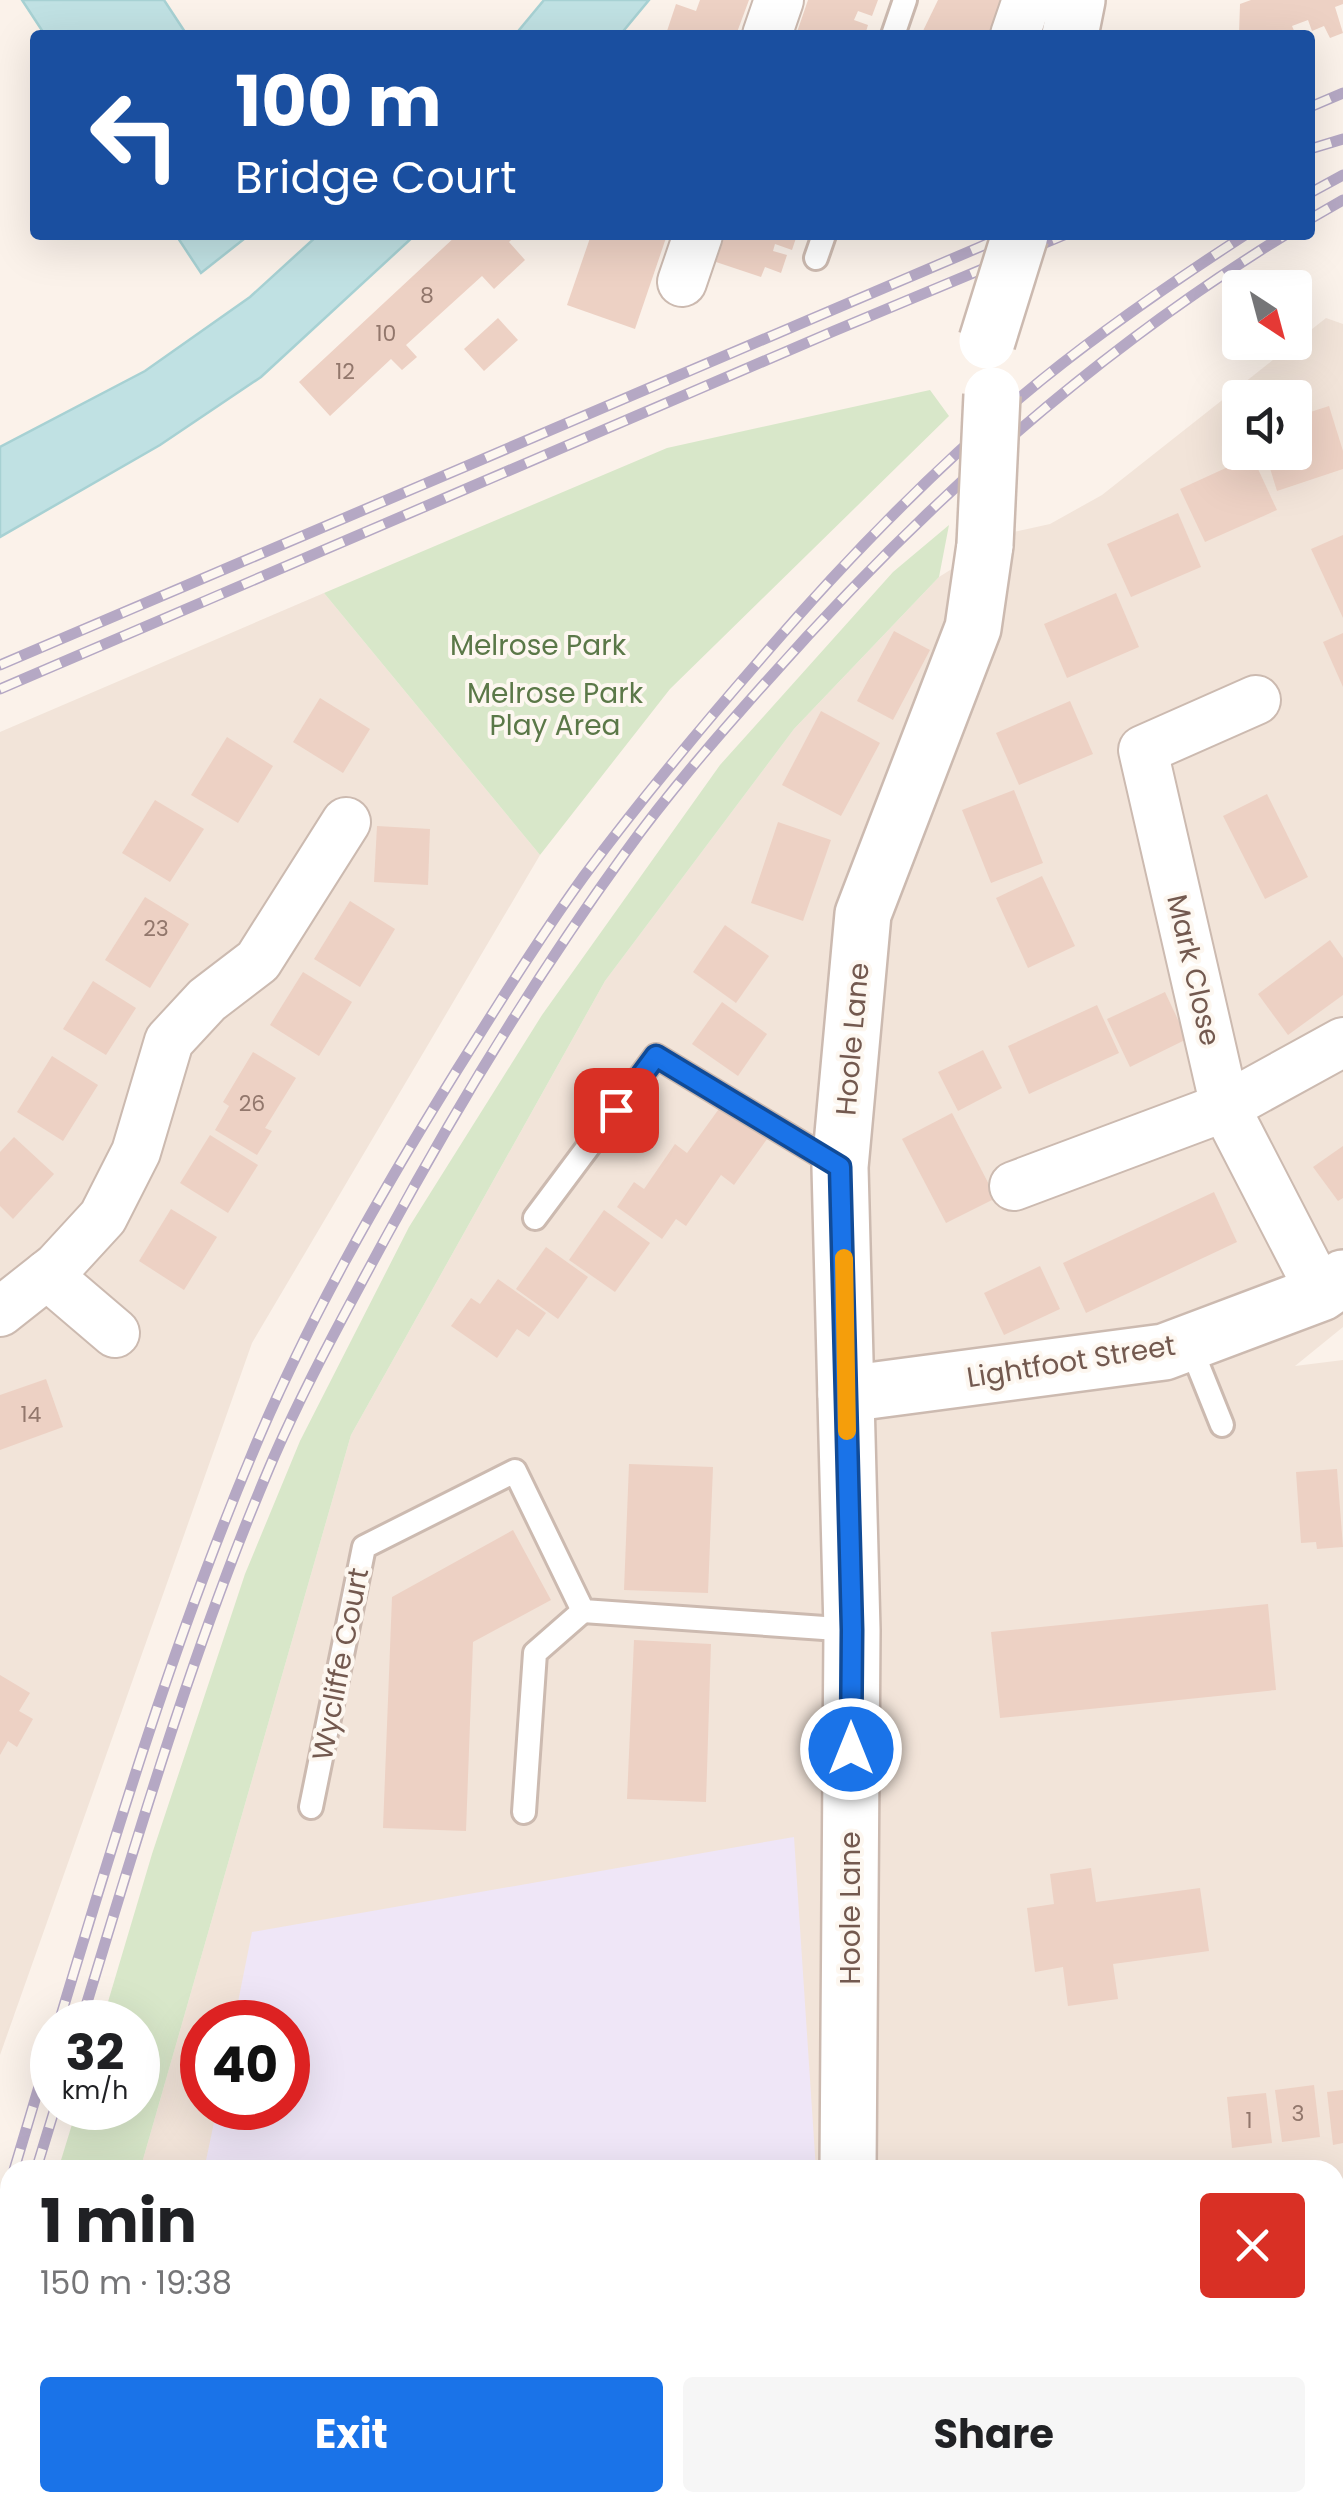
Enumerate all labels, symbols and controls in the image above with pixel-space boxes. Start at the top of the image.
text: 100 m [235,52,442,151]
icon: left [70,70,200,200]
text: Bridge Court [235,146,517,209]
north arrow [1222,270,1312,360]
map controls [1222,270,1312,470]
house number: 8 [420,280,434,311]
house number: 10 [376,318,396,349]
house number: 12 [335,356,355,387]
button: sound [1222,380,1312,470]
park label: Melrose Park [450,626,627,665]
park label: Melrose Park Play Area [467,674,644,745]
street label: Mark Close [1157,891,1230,1049]
house number: 23 [143,913,169,944]
street label: Hoole Lane [826,961,879,1117]
pin [574,1068,659,1153]
icon: arrive [589,1083,644,1138]
house number: 26 [239,1088,265,1119]
street label: Lightfoot Street [964,1326,1178,1397]
house number: 14 [21,1399,42,1430]
street label: Wycliffe Court [303,1565,378,1764]
position arrow [799,1697,903,1801]
street label: Hoole Lane [831,1831,870,1985]
speed limit sign: 40 [180,2000,310,2130]
text: 32 [66,2017,124,2088]
text: km/h [62,2073,128,2108]
house number: 3 [1292,2098,1304,2129]
house number: 1 [1245,2105,1253,2136]
text: 1 min [40,2179,197,2263]
button: close [1200,2193,1305,2298]
text: 150 m · 19:38 [40,2260,232,2305]
button: Exit [40,2377,663,2492]
button: Share [683,2377,1305,2492]

